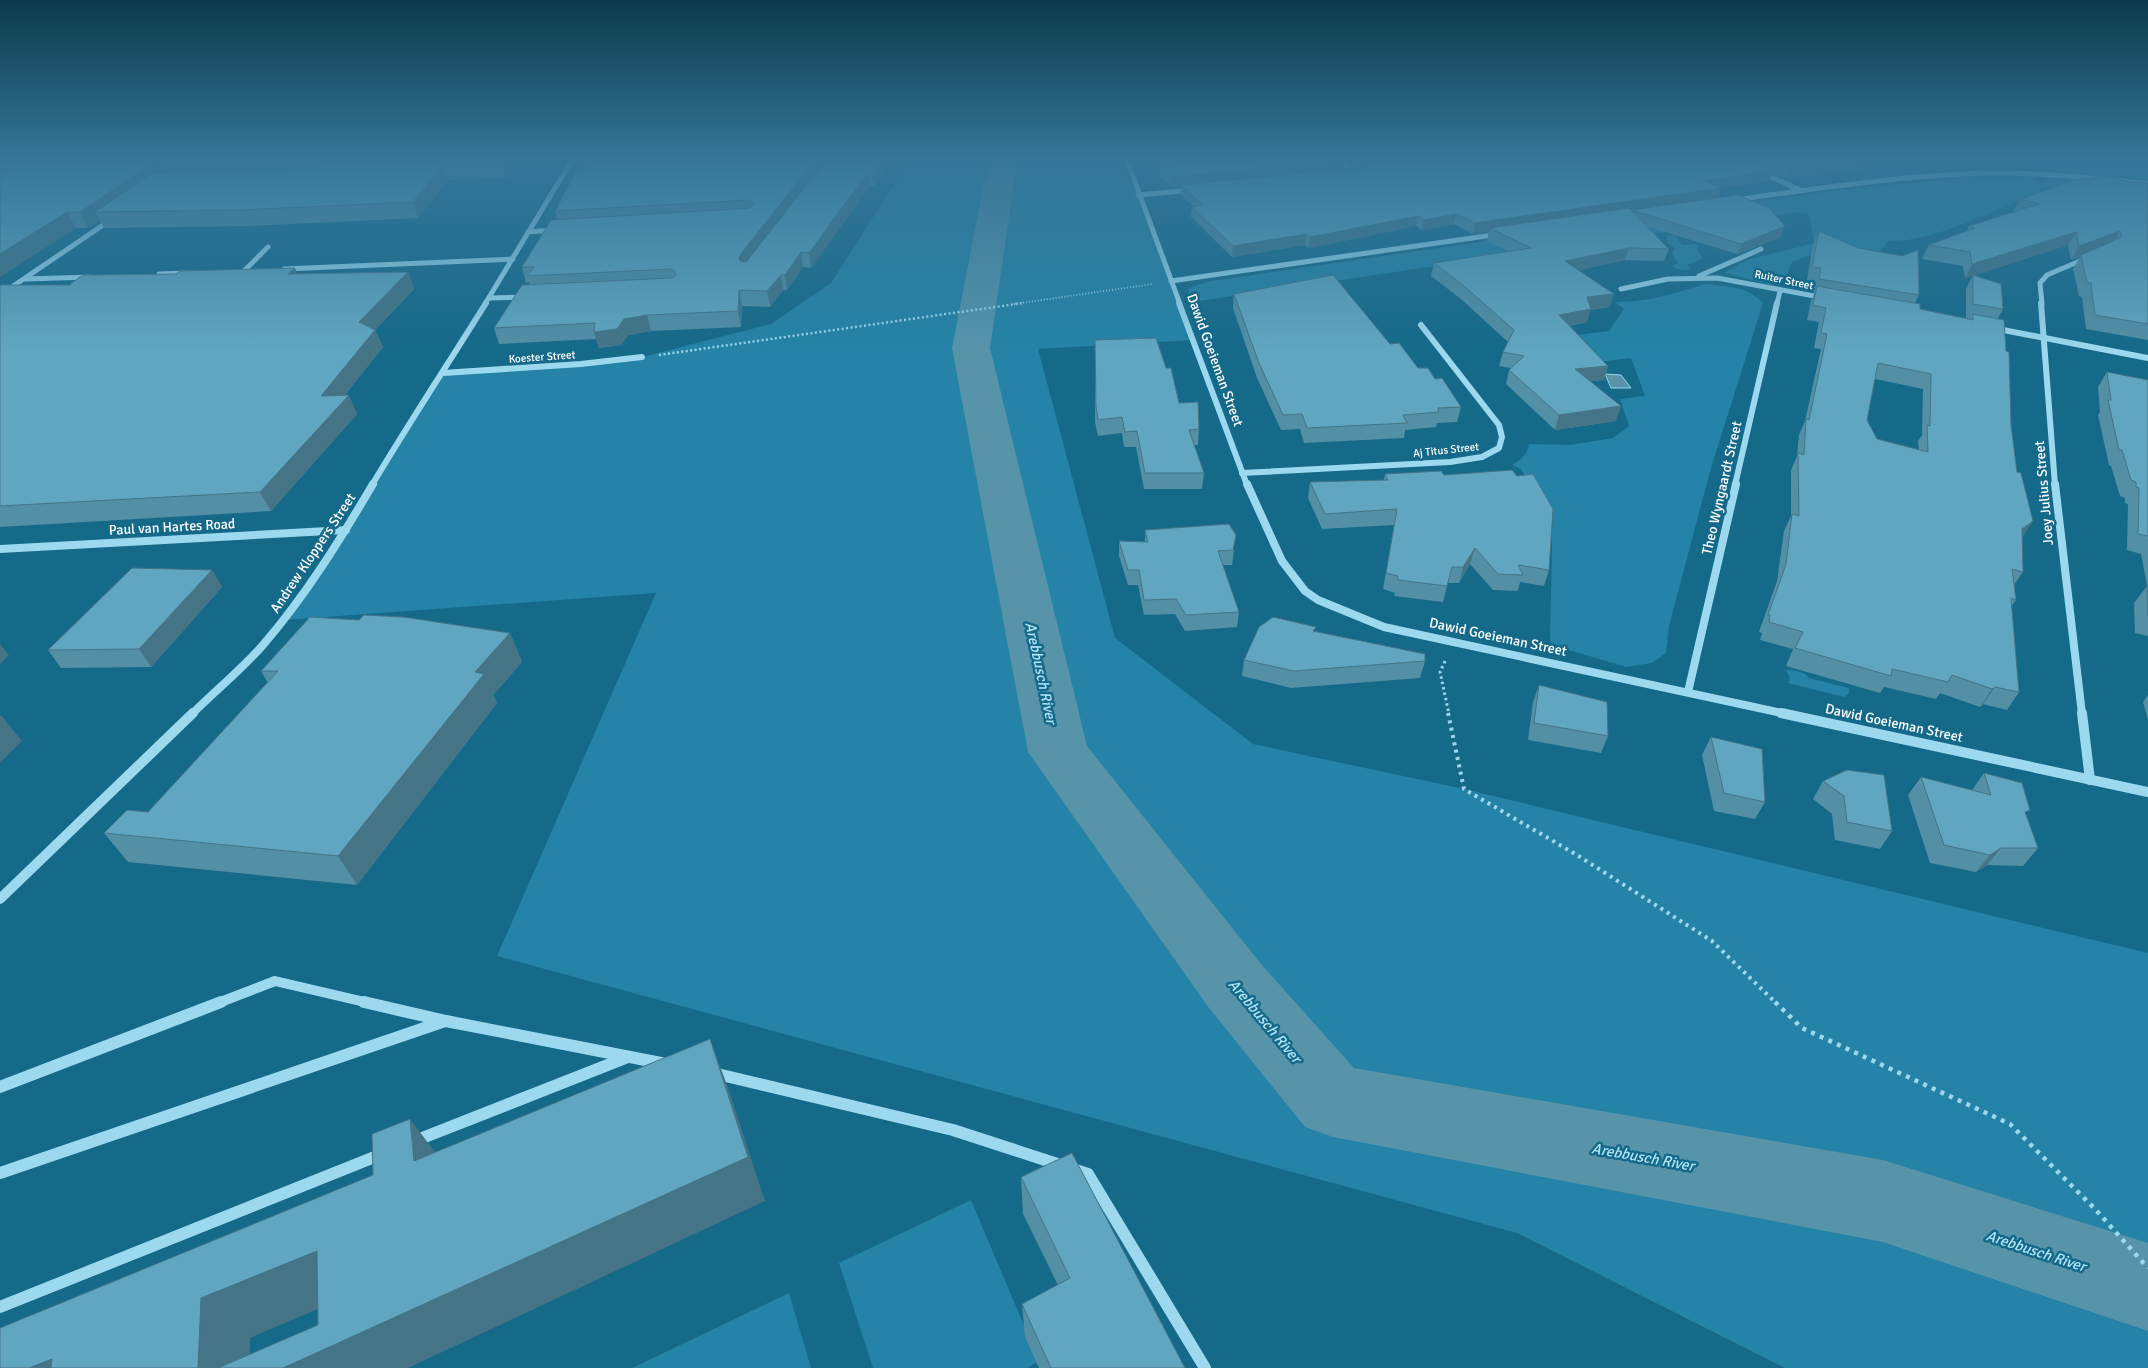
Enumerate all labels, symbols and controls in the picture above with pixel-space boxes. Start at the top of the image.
street label: Ruiter Street [1753,267,1815,293]
street label: Dawid Goeieman Street [1183,291,1247,429]
street label: Koester Street [508,348,576,366]
street label: Theo Wyngaardt Street [1698,420,1746,556]
street label: Aj Titus Street [1412,440,1480,460]
street label: Joey Julius Street [2031,440,2057,546]
street label: Andrew Kloppers Street [267,490,359,616]
street label: Paul van Hartes Road [108,515,236,539]
street label: Dawid Goeieman Street [1428,614,1568,660]
water label: Arebbusch River [1021,620,1061,728]
street label: Dawid Goeieman Street [1824,700,1964,746]
water label: Arebbusch River [1225,976,1307,1068]
water label: Arebbusch River [1590,1139,1698,1175]
water label: Arebbusch River [1984,1226,2090,1276]

